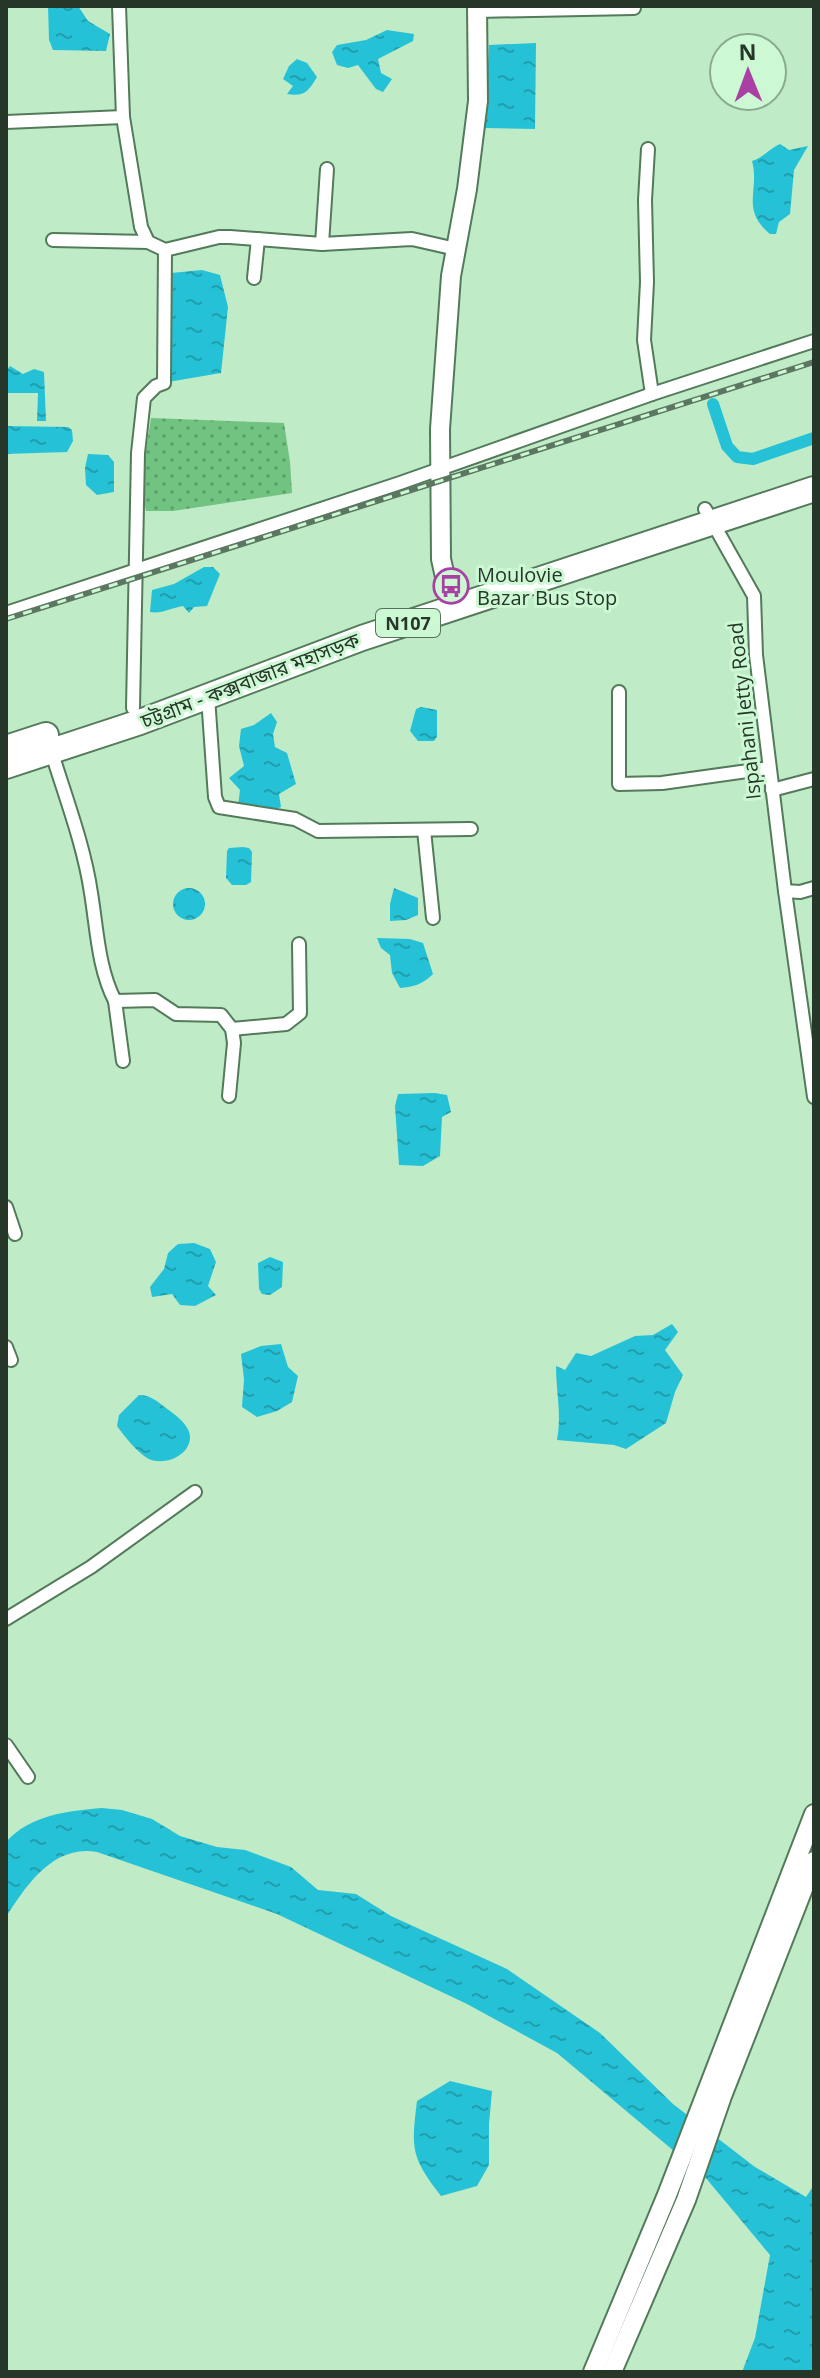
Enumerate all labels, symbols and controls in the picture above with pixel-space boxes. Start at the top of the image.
north arrow [708,32,788,112]
text: N [738,36,757,66]
place label: Moulovie Bazar Bus Stop [477,561,617,611]
bus stop icon: Moulovie Bazar Bus Stop [432,567,470,605]
road number: N107 [376,609,440,637]
street label: Ispahani Jetty Road [721,621,767,801]
street label: চট্টগ্রাম - কক্সবাজার মহাসড়ক [136,625,364,735]

